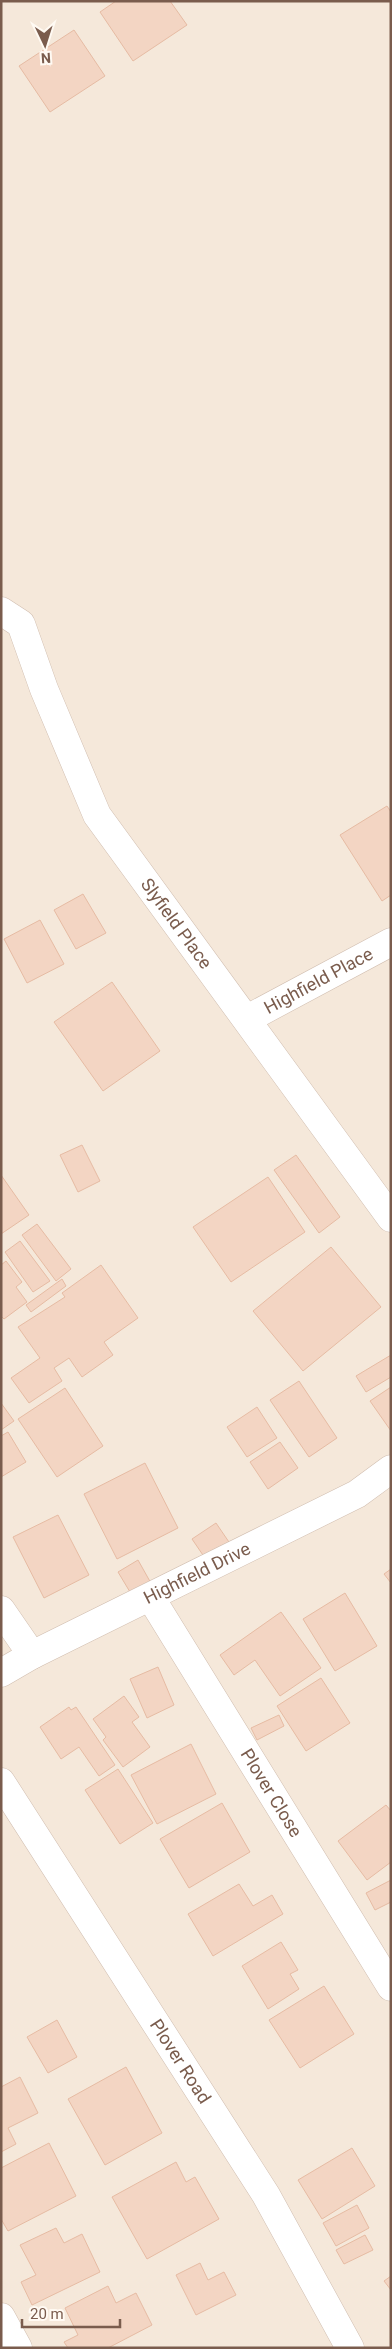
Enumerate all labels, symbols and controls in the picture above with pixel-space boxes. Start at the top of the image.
north arrow [20,20,70,70]
text: N [40,50,51,66]
street label: Slyfield Place [137,874,217,973]
street label: Highfield Place [260,943,376,1018]
street label: Highfield Drive [140,1538,254,1608]
street label: Plover Close [237,1745,307,1841]
street label: Plover Road [146,2015,215,2107]
scale bar [22,2296,120,2328]
text: 20 m [30,2305,64,2323]

